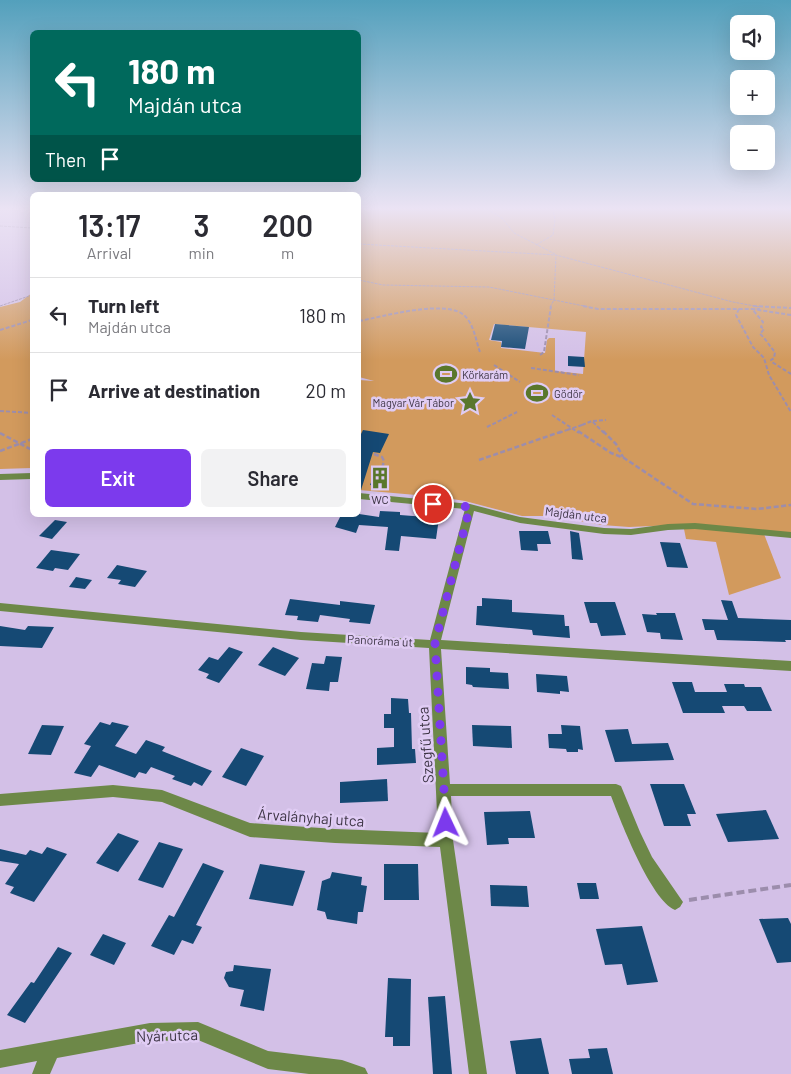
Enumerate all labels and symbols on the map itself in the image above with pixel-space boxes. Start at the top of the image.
sports icon: Körkarám [433,361,459,387]
place label: Körkarám [462,368,508,381]
sports icon: Gödör [524,380,550,406]
place label: Gödör [554,387,583,400]
place icon: Magyar Vár Tábor [457,389,483,415]
place label: Magyar Vár Tábor [372,396,454,409]
building icon: WC [367,465,393,491]
pin [412,483,454,525]
place label: WC [371,492,389,506]
street label: Majdán utca [544,503,608,525]
street label: Panoráma út [347,631,413,649]
street label: Szegfű utca [413,706,437,784]
position arrow [419,796,471,848]
street label: Árvalányhaj utca [257,804,365,830]
street label: Nyár utca [136,1025,198,1045]

